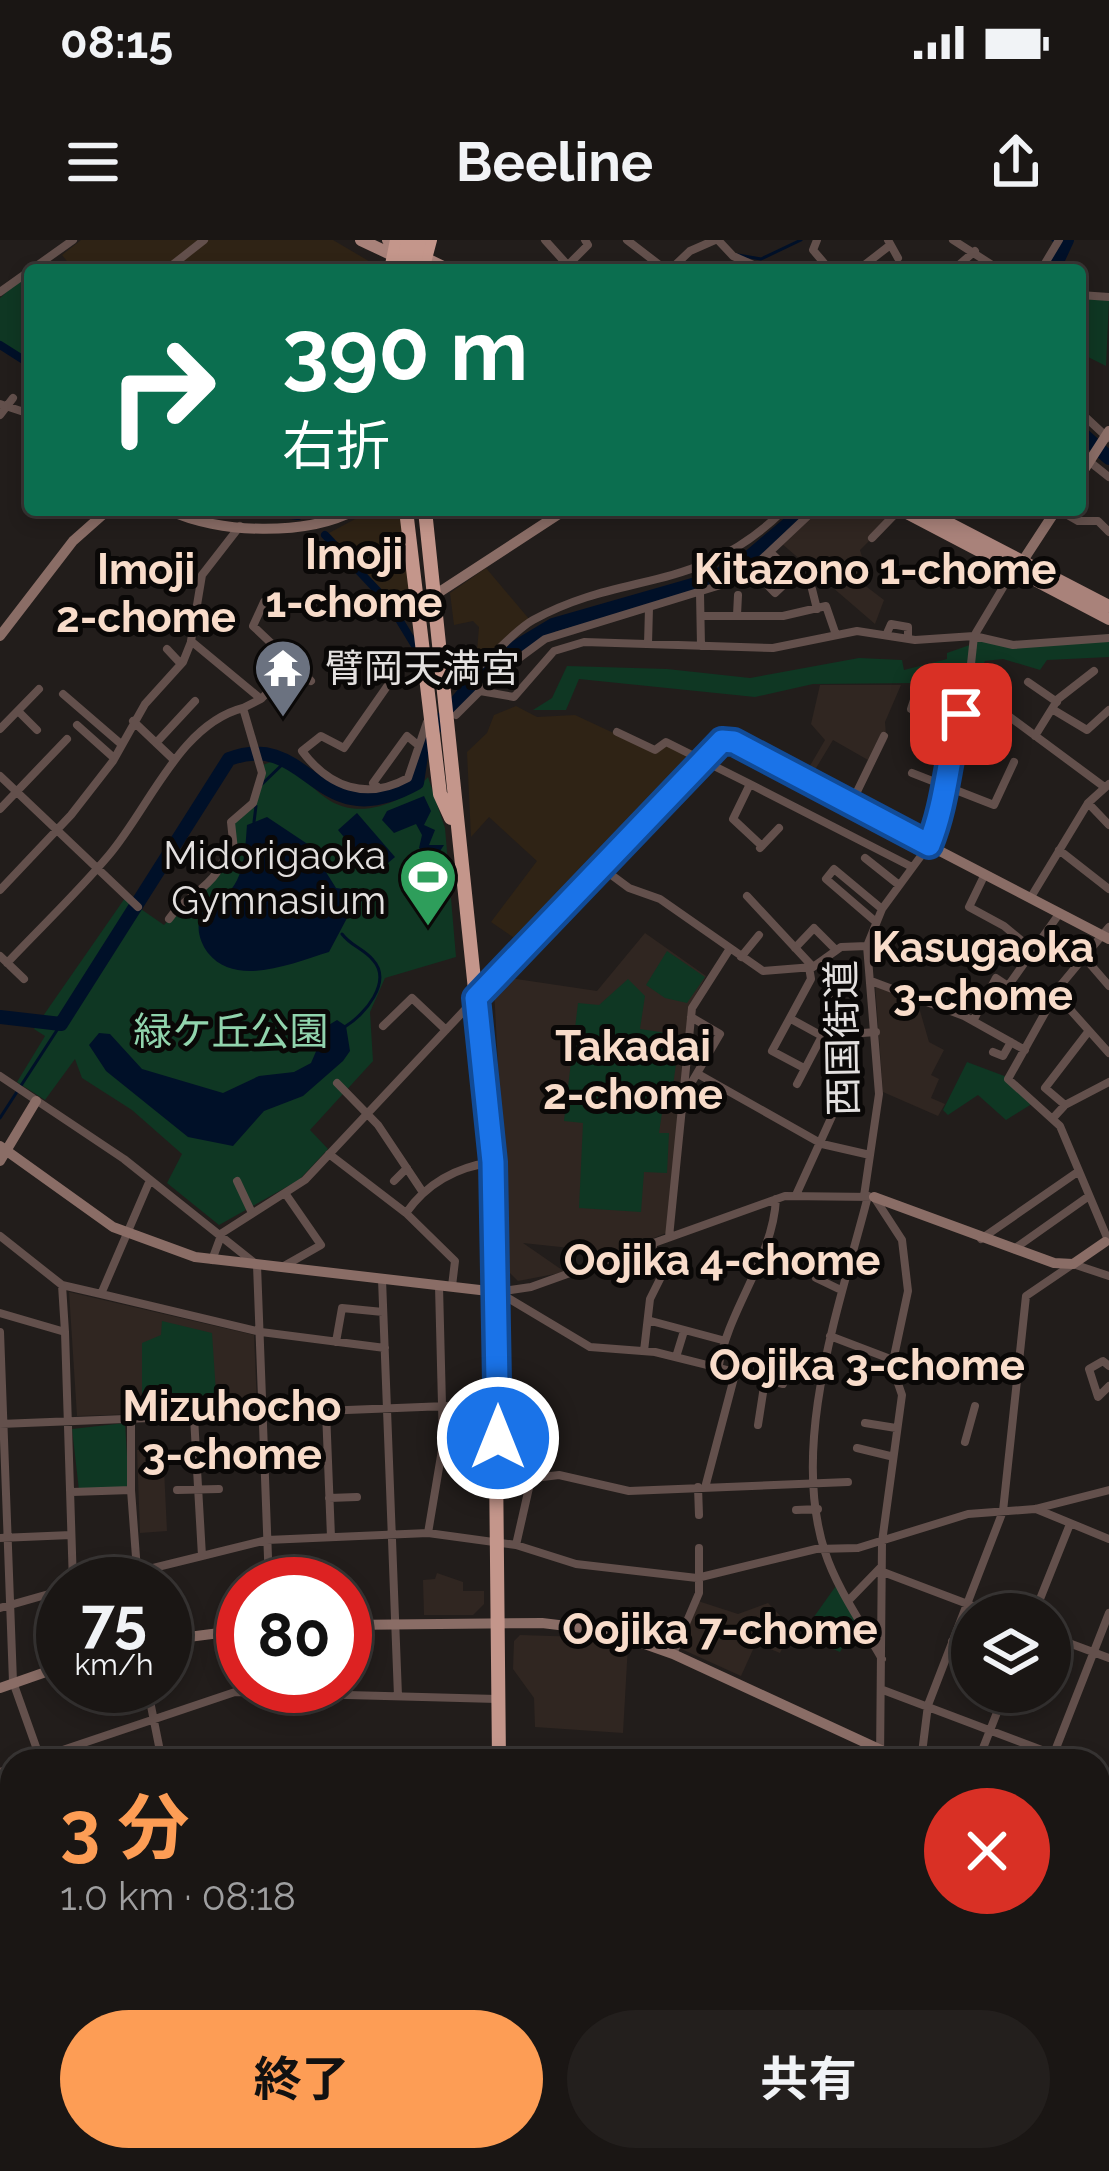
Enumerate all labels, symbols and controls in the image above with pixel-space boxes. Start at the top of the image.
text: 08:15 [60,16,173,69]
icon: menu [60,129,126,195]
icon: share [983,129,1049,195]
text: Beeline [456,130,653,194]
text: 390 m [282,301,528,400]
icon: right [84,312,240,468]
text: 右折 [282,414,390,478]
district label: Imoji 1-chome [266,530,442,627]
district label: Imoji 2-chome [56,545,236,642]
district label: Kitazono 1-chome [694,545,1056,594]
temple icon: 臂岡天満宮 [252,637,314,719]
place label: 臂岡天満宮 [325,645,520,691]
pin [910,663,1012,765]
icon: arrive [928,681,994,747]
place label: Midorigaoka Gymnasium [163,832,386,923]
sports icon: Midorigaoka Gymnasium [397,846,459,928]
district label: Kasugaoka 3-chome [872,923,1094,1020]
street label: 西国街道 [818,960,866,1116]
park label: 緑ケ丘公園 [133,1008,329,1054]
district label: Takadai 2-chome [543,1022,723,1119]
district label: Oojika 4-chome [564,1236,880,1285]
district label: Oojika 3-chome [709,1341,1025,1390]
position arrow [435,1375,561,1501]
district label: Mizuhocho 3-chome [122,1382,342,1479]
speed limit sign: 80 [216,1557,372,1713]
text: 75 [81,1585,147,1655]
map controls [951,1593,1071,1713]
button: layers [951,1593,1071,1713]
district label: Oojika 7-chome [562,1605,878,1654]
text: km/h [74,1647,154,1682]
text: 3 分 [60,1785,189,1870]
button: close [924,1788,1050,1914]
text: 1.0 km · 08:18 [60,1873,296,1919]
button: 終了 [60,2010,543,2148]
button: 共有 [567,2010,1050,2148]

